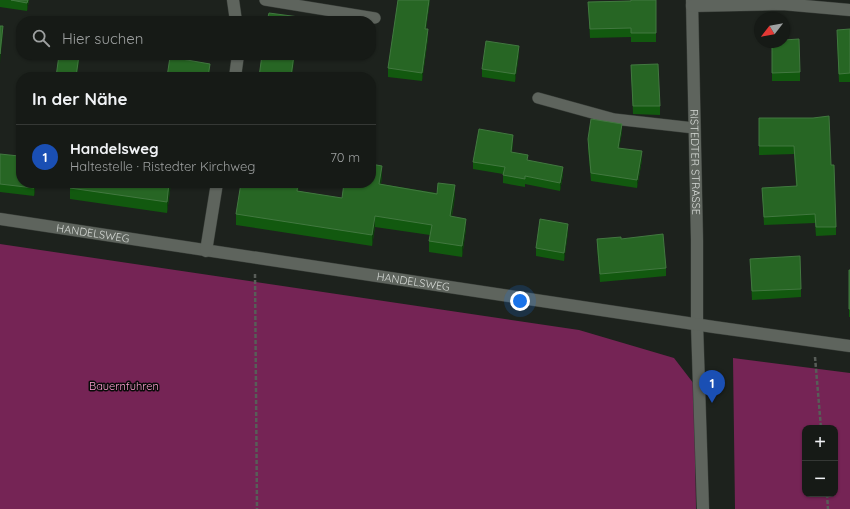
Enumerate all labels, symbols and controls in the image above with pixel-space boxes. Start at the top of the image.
north arrow [754,12,790,48]
search box [16,16,376,60]
icon: search [30,27,52,49]
text: Hier suchen [62,29,143,48]
text: In der Nähe [32,88,128,109]
street label: RISTEDTER STRASSE [687,109,703,215]
text: Handelsweg [70,139,159,158]
text: 1 [42,149,48,165]
text: 70 m [330,149,360,165]
text: Haltestelle · Ristedter Kirchweg [70,158,255,174]
street label: HANDELSWEG [55,221,130,246]
street label: HANDELSWEG [376,269,451,294]
your location [510,291,530,311]
pin: 1 [699,370,725,403]
park label: Bauernfuhren [89,379,159,393]
map controls [802,425,838,497]
button: + [802,425,838,461]
button: − [802,461,838,497]

